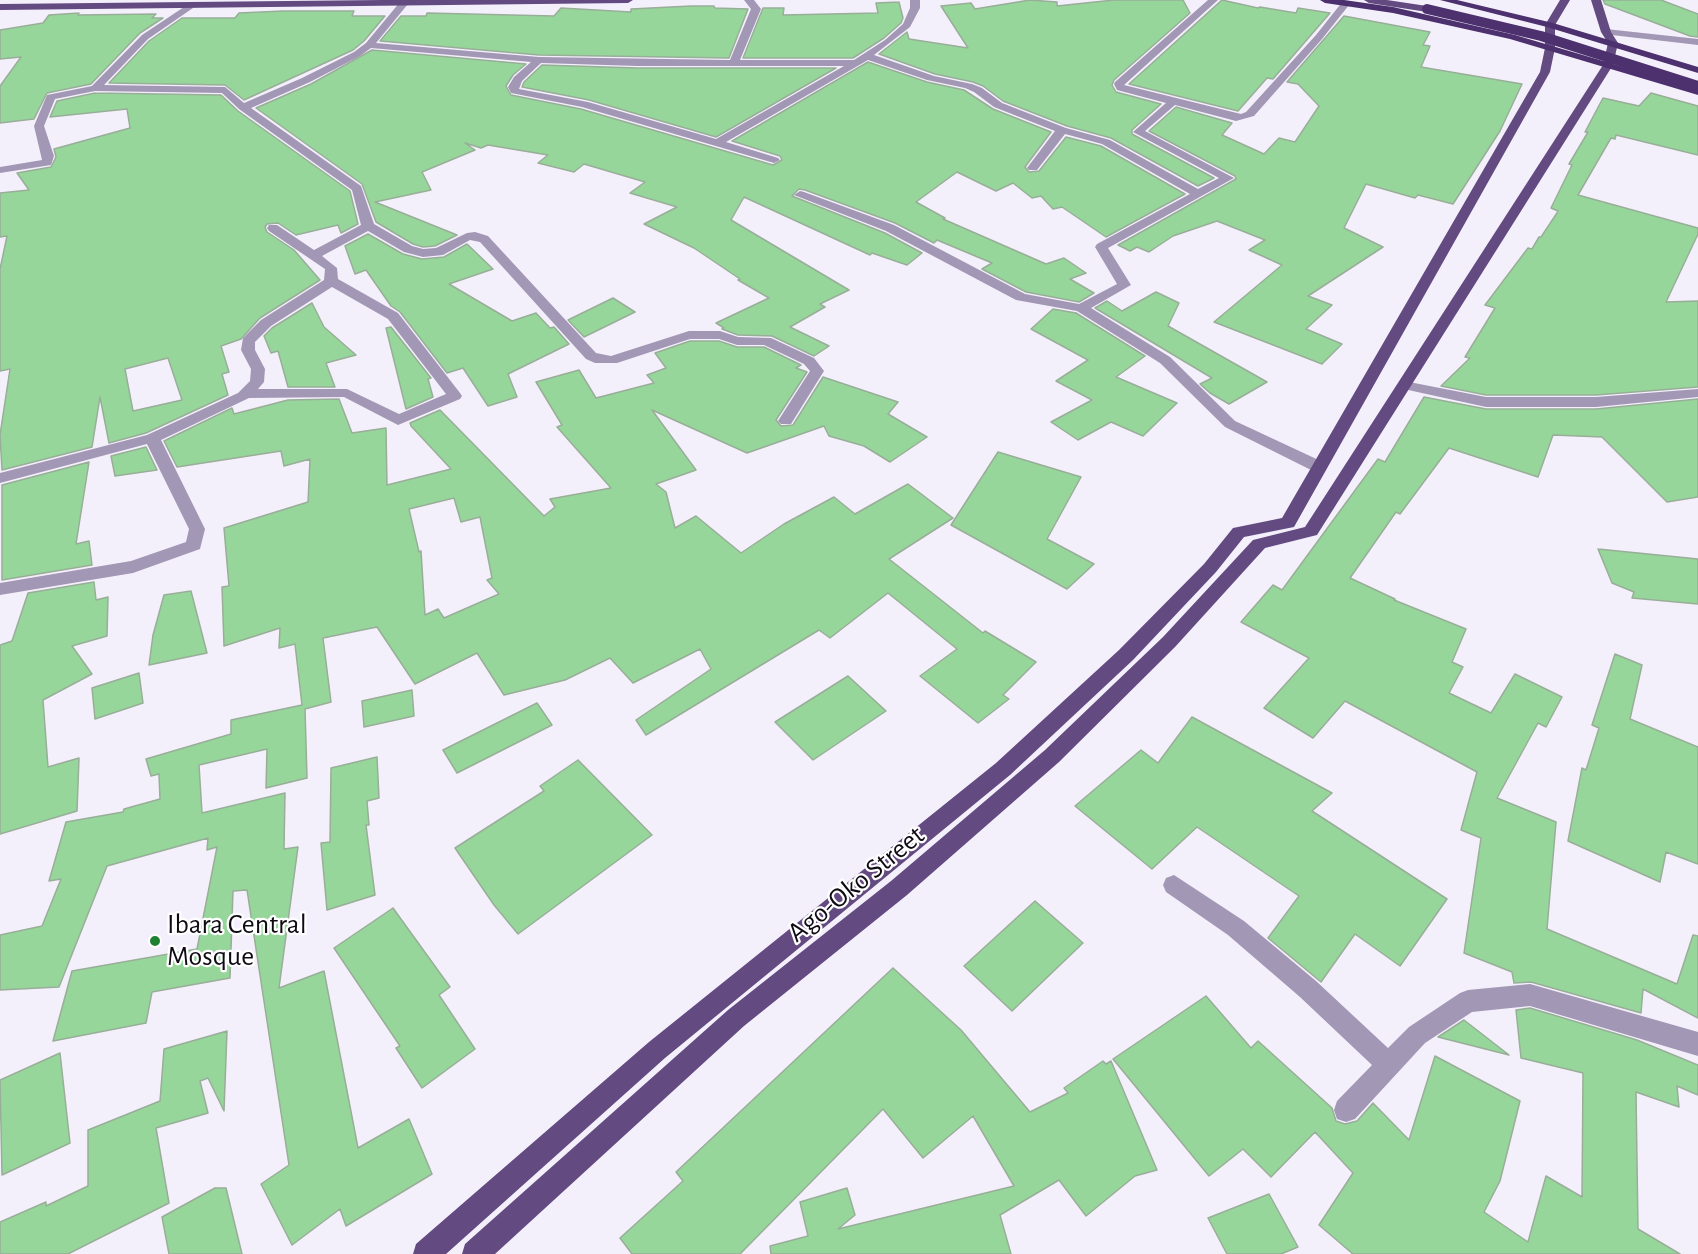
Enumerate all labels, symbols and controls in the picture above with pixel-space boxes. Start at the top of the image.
street label: Ago-Oko Street [781,819,931,949]
place label: Ibara Central Mosque [167,908,307,974]
marker: Ibara Central Mosque [148,934,162,948]

